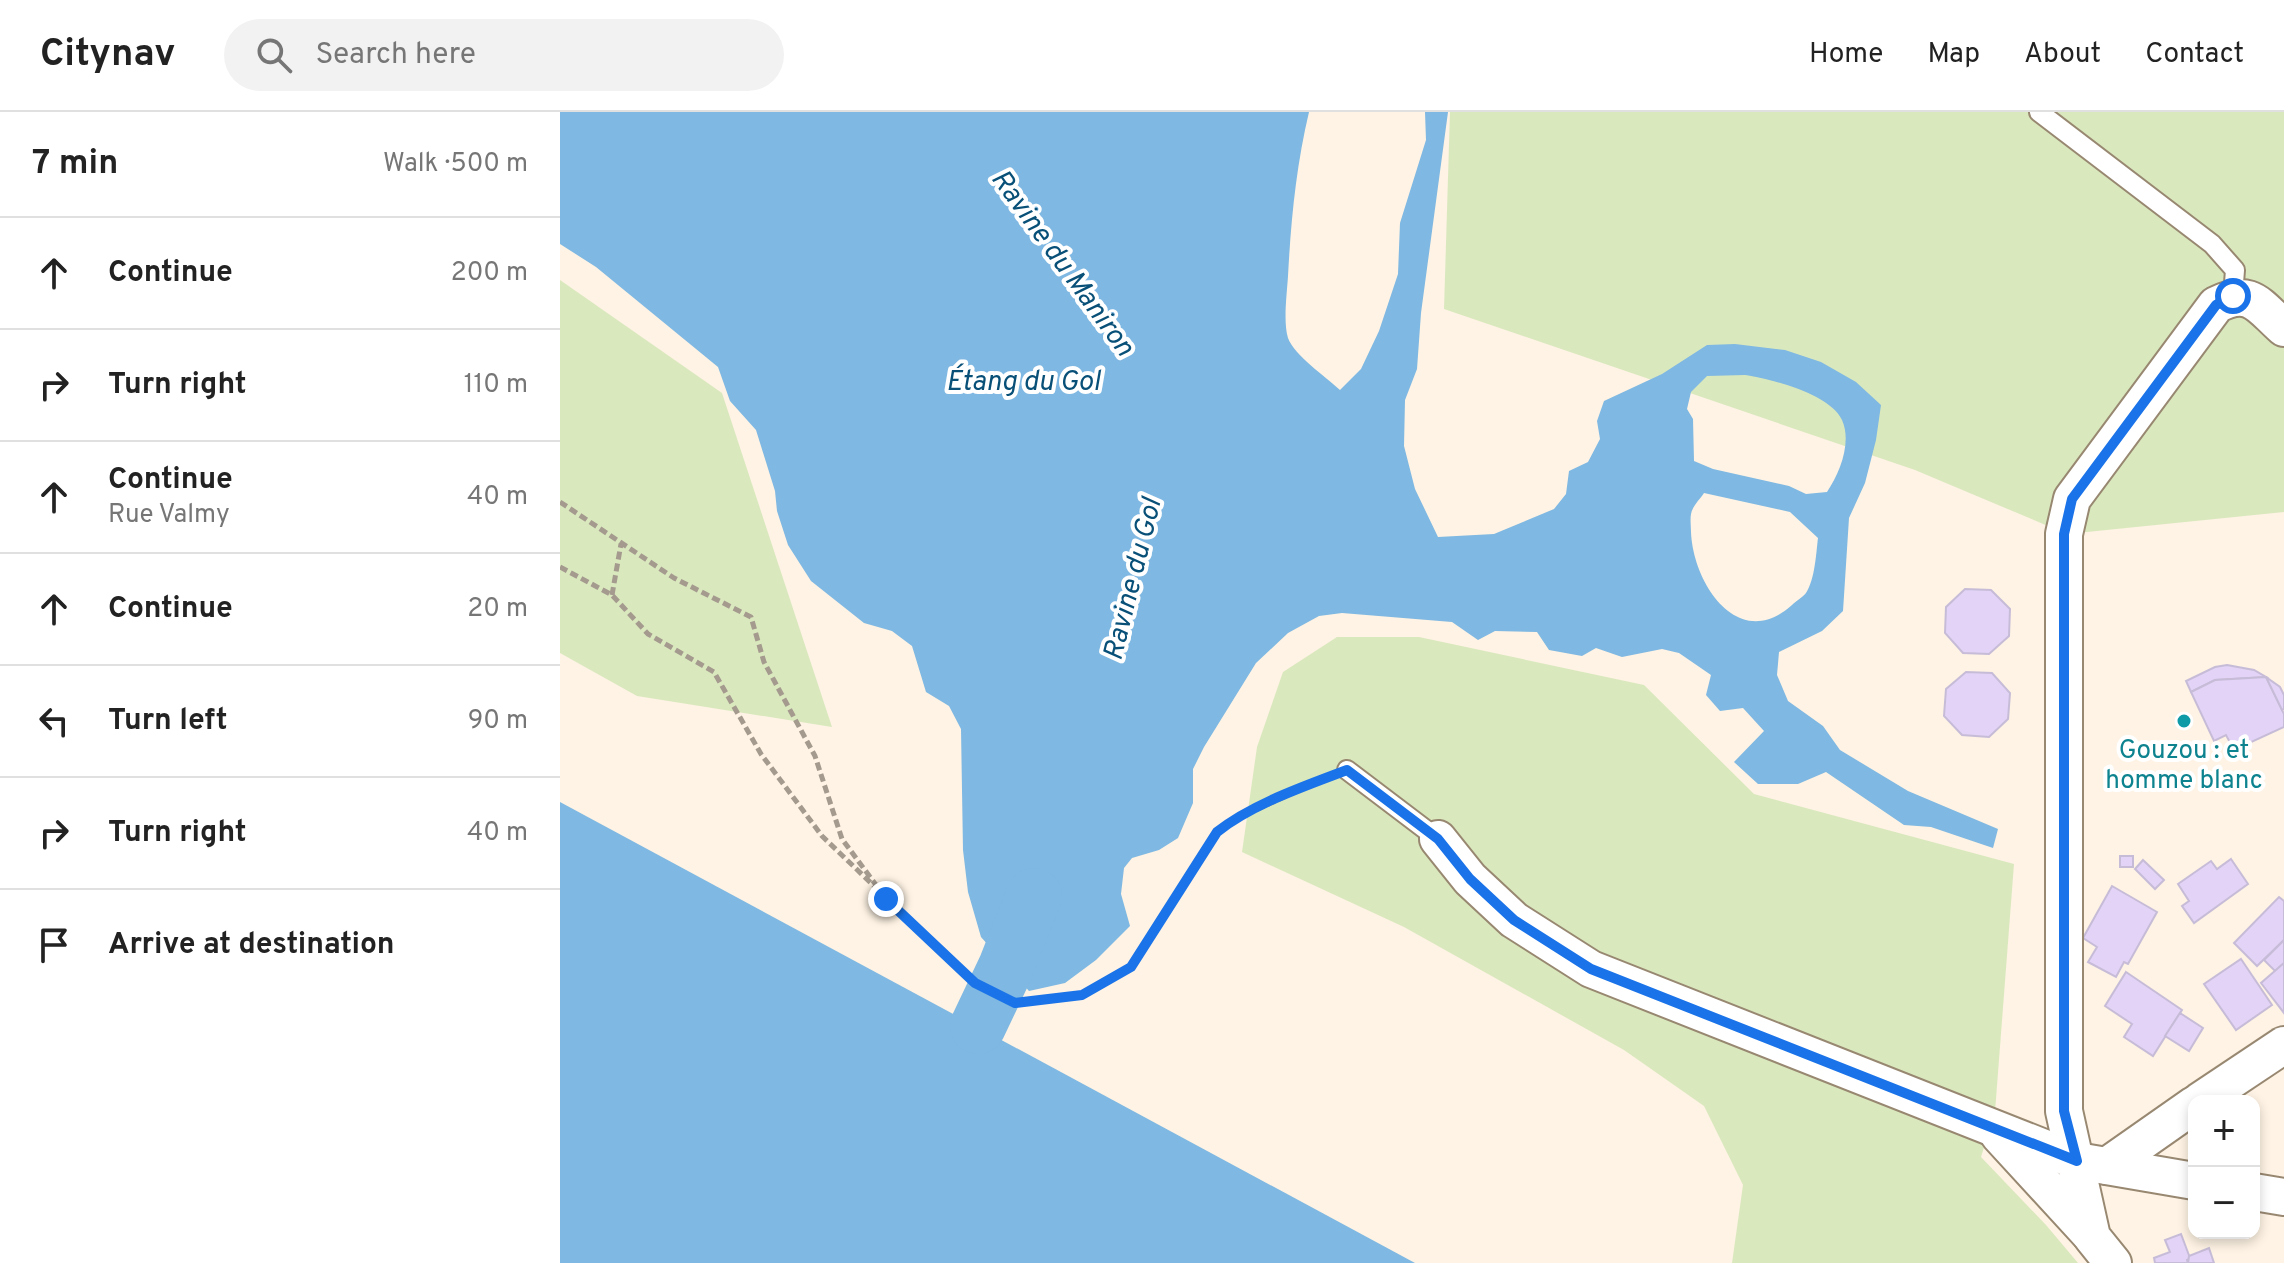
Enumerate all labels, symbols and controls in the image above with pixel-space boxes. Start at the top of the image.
search box [224,19,784,91]
text: Citynav [40,31,176,80]
icon: search [252,33,296,77]
text: Search here [316,37,476,74]
text: Home [1809,37,1883,73]
text: Map [1927,37,1980,73]
text: About [2024,37,2101,73]
text: Contact [2145,37,2244,73]
text: 7 min [32,143,118,186]
text: Walk · 500 m [383,148,528,181]
water label: Ravine du Maniron [982,163,1141,364]
icon: ahead [32,251,76,295]
text: Continue [108,255,233,292]
text: 200 m [451,257,528,290]
route start [2215,278,2251,314]
icon: right [32,363,76,407]
water label: Étang du Gol [946,363,1102,401]
text: Turn right [108,367,246,404]
text: 110 m [464,369,528,402]
text: Continue [108,462,233,499]
icon: ahead [32,475,76,519]
text: 40 m [467,481,528,514]
water label: Ravine du Gol [1096,493,1172,664]
text: Rue Valmy [108,499,230,532]
icon: ahead [32,587,76,631]
text: Continue [108,591,233,628]
text: 20 m [467,593,528,626]
icon: left [32,699,76,743]
text: Turn left [108,703,228,740]
text: 90 m [468,705,528,738]
marker: Gouzou : et homme blanc [2175,712,2193,730]
place label: Gouzou : et homme blanc [2105,735,2263,798]
icon: right [32,811,76,855]
text: Turn right [108,815,246,852]
text: 40 m [467,817,528,850]
route end [868,881,904,917]
icon: arrive [32,923,76,967]
text: Arrive at destination [108,927,394,964]
map controls [2188,1095,2260,1239]
button: + [2188,1095,2260,1167]
button: − [2188,1167,2260,1239]

